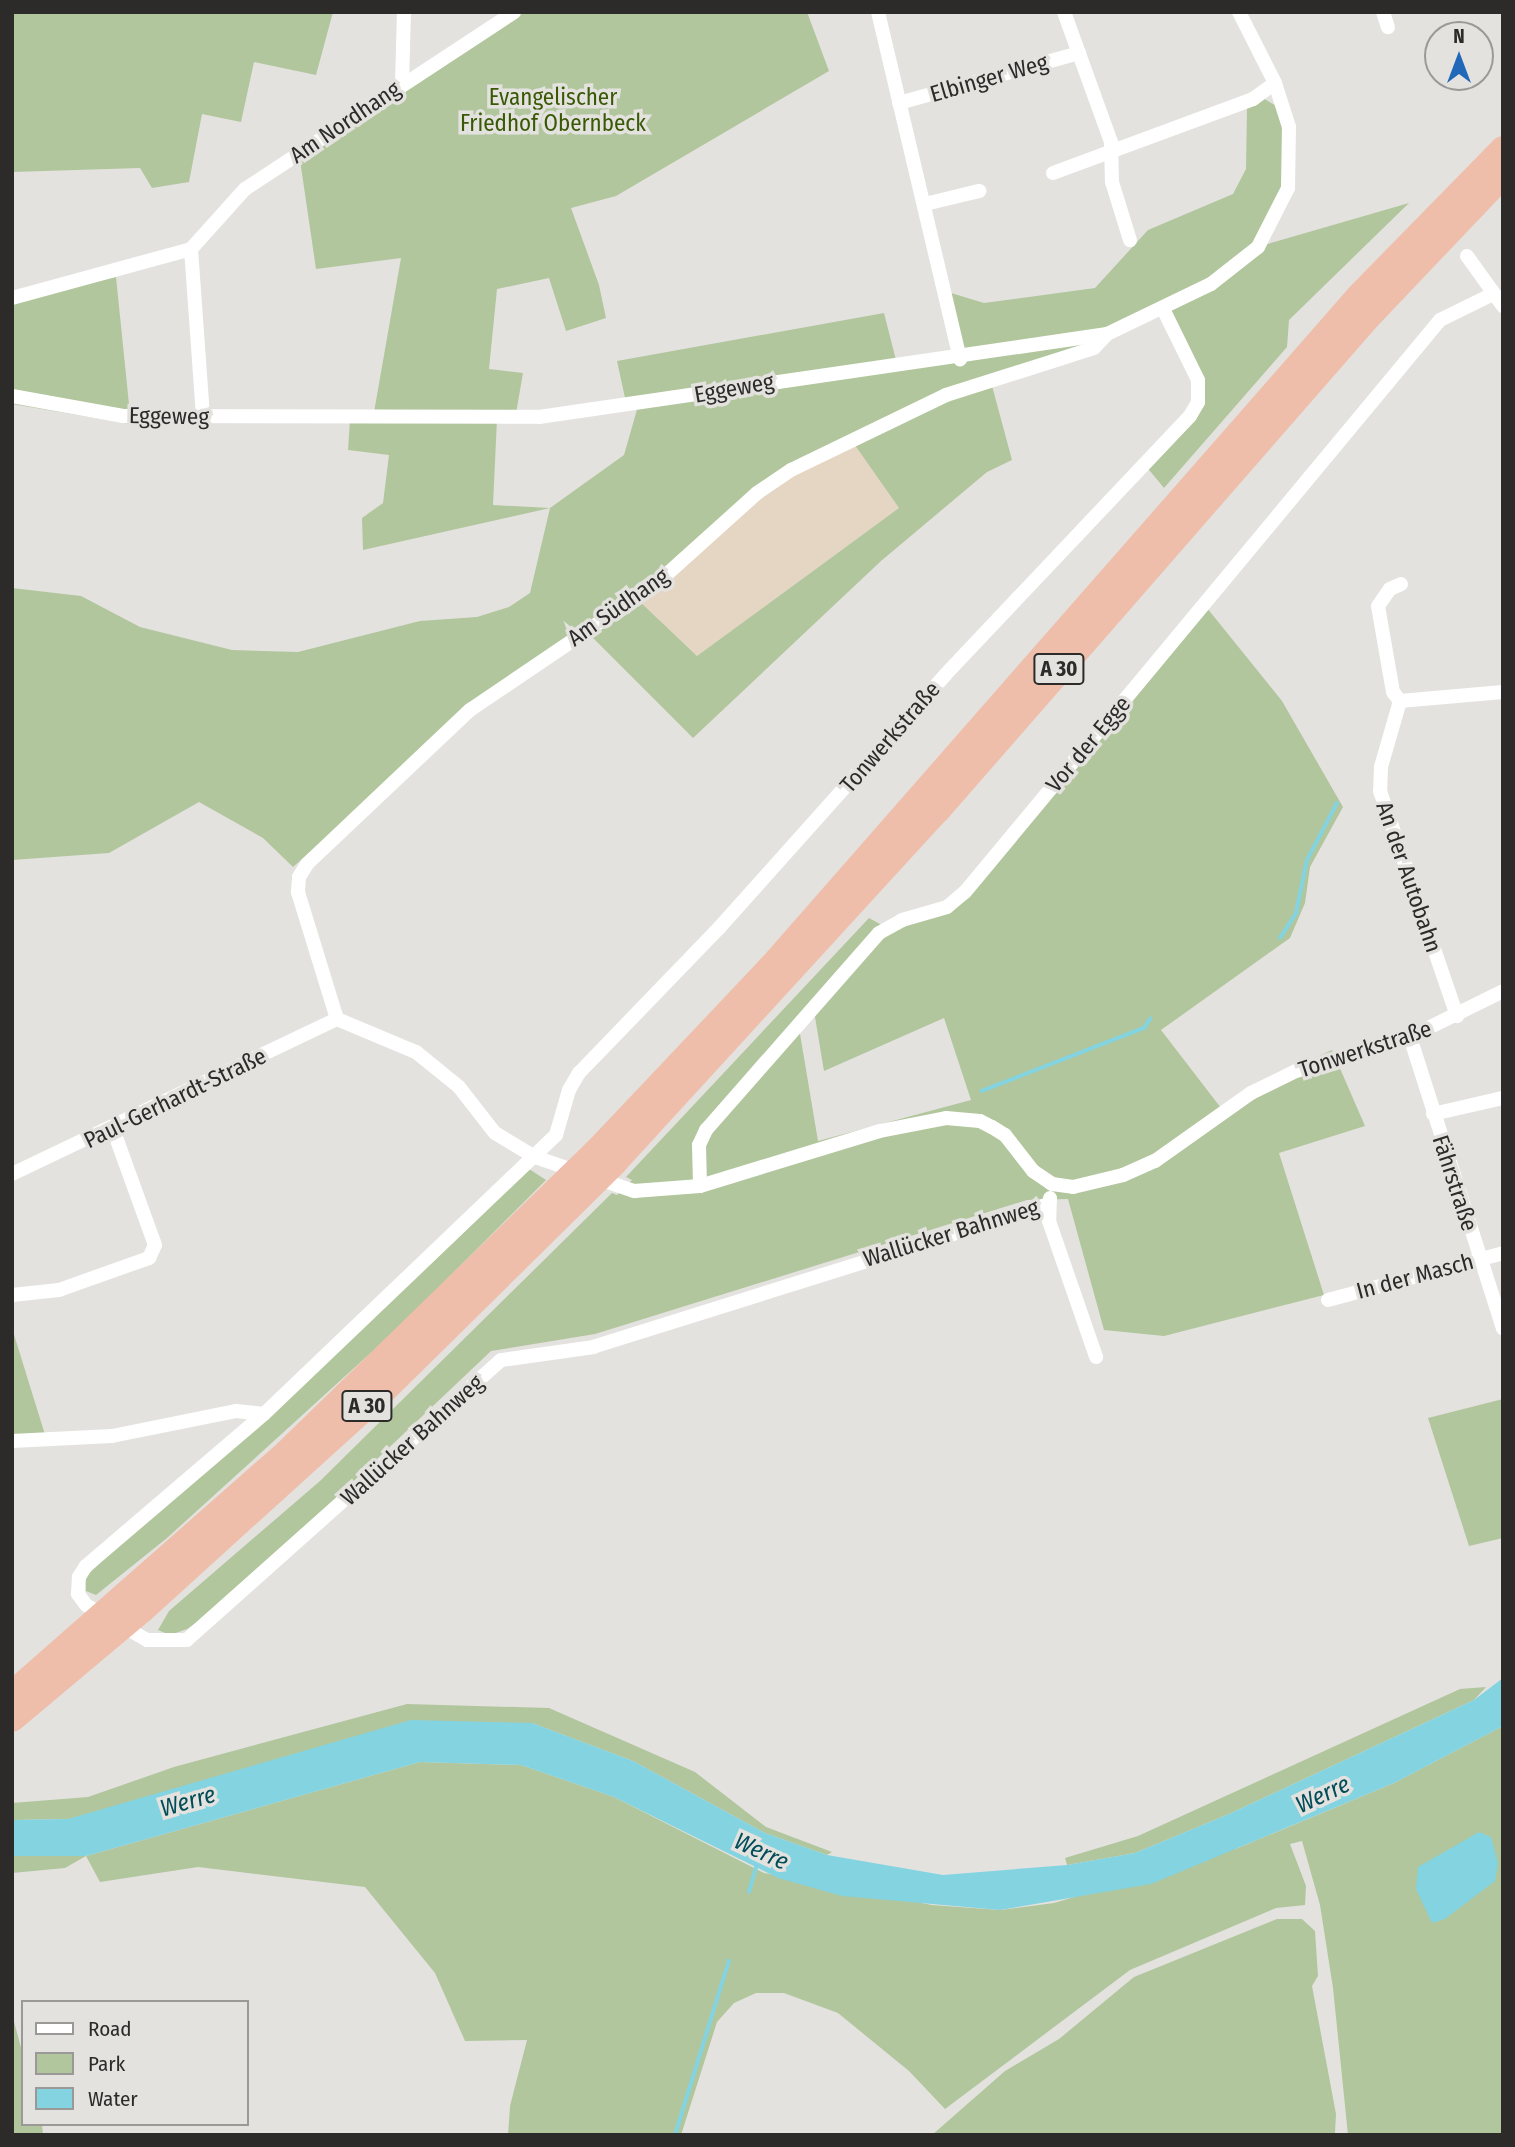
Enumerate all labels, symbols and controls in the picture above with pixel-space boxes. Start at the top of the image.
north arrow [1424,21,1494,91]
text: N [1453,25,1465,48]
street label: Elbinger Weg [927,48,1051,108]
street label: Am Nordhang [285,75,405,169]
park label: Evangelischer Friedhof Obernbeck [460,83,646,137]
street label: Eggeweg [692,367,776,409]
street label: Eggeweg [129,402,209,430]
street label: Am Südhang [562,562,674,652]
road number: A 30 [1033,652,1085,686]
street label: Tonwerkstraße [834,676,946,798]
street label: Vor der Egge [1040,690,1136,798]
street label: An der Autobahn [1370,798,1448,956]
street label: Tonwerkstraße [1295,1015,1435,1083]
street label: Paul-Gerhardt-Straße [79,1042,271,1154]
street label: Fährstraße [1427,1131,1483,1235]
street label: Wallücker Bahnweg [860,1193,1042,1273]
street label: In der Masch [1354,1247,1476,1305]
street label: Wallücker Bahnweg [335,1369,489,1511]
road number: A 30 [341,1388,393,1424]
water label: Werre [1291,1770,1355,1820]
water label: Werre [157,1780,219,1824]
water label: Werre [729,1827,793,1877]
legend [21,2000,248,2126]
text: Road [88,2016,132,2042]
text: Park [88,2051,125,2077]
text: Water [88,2086,138,2112]

